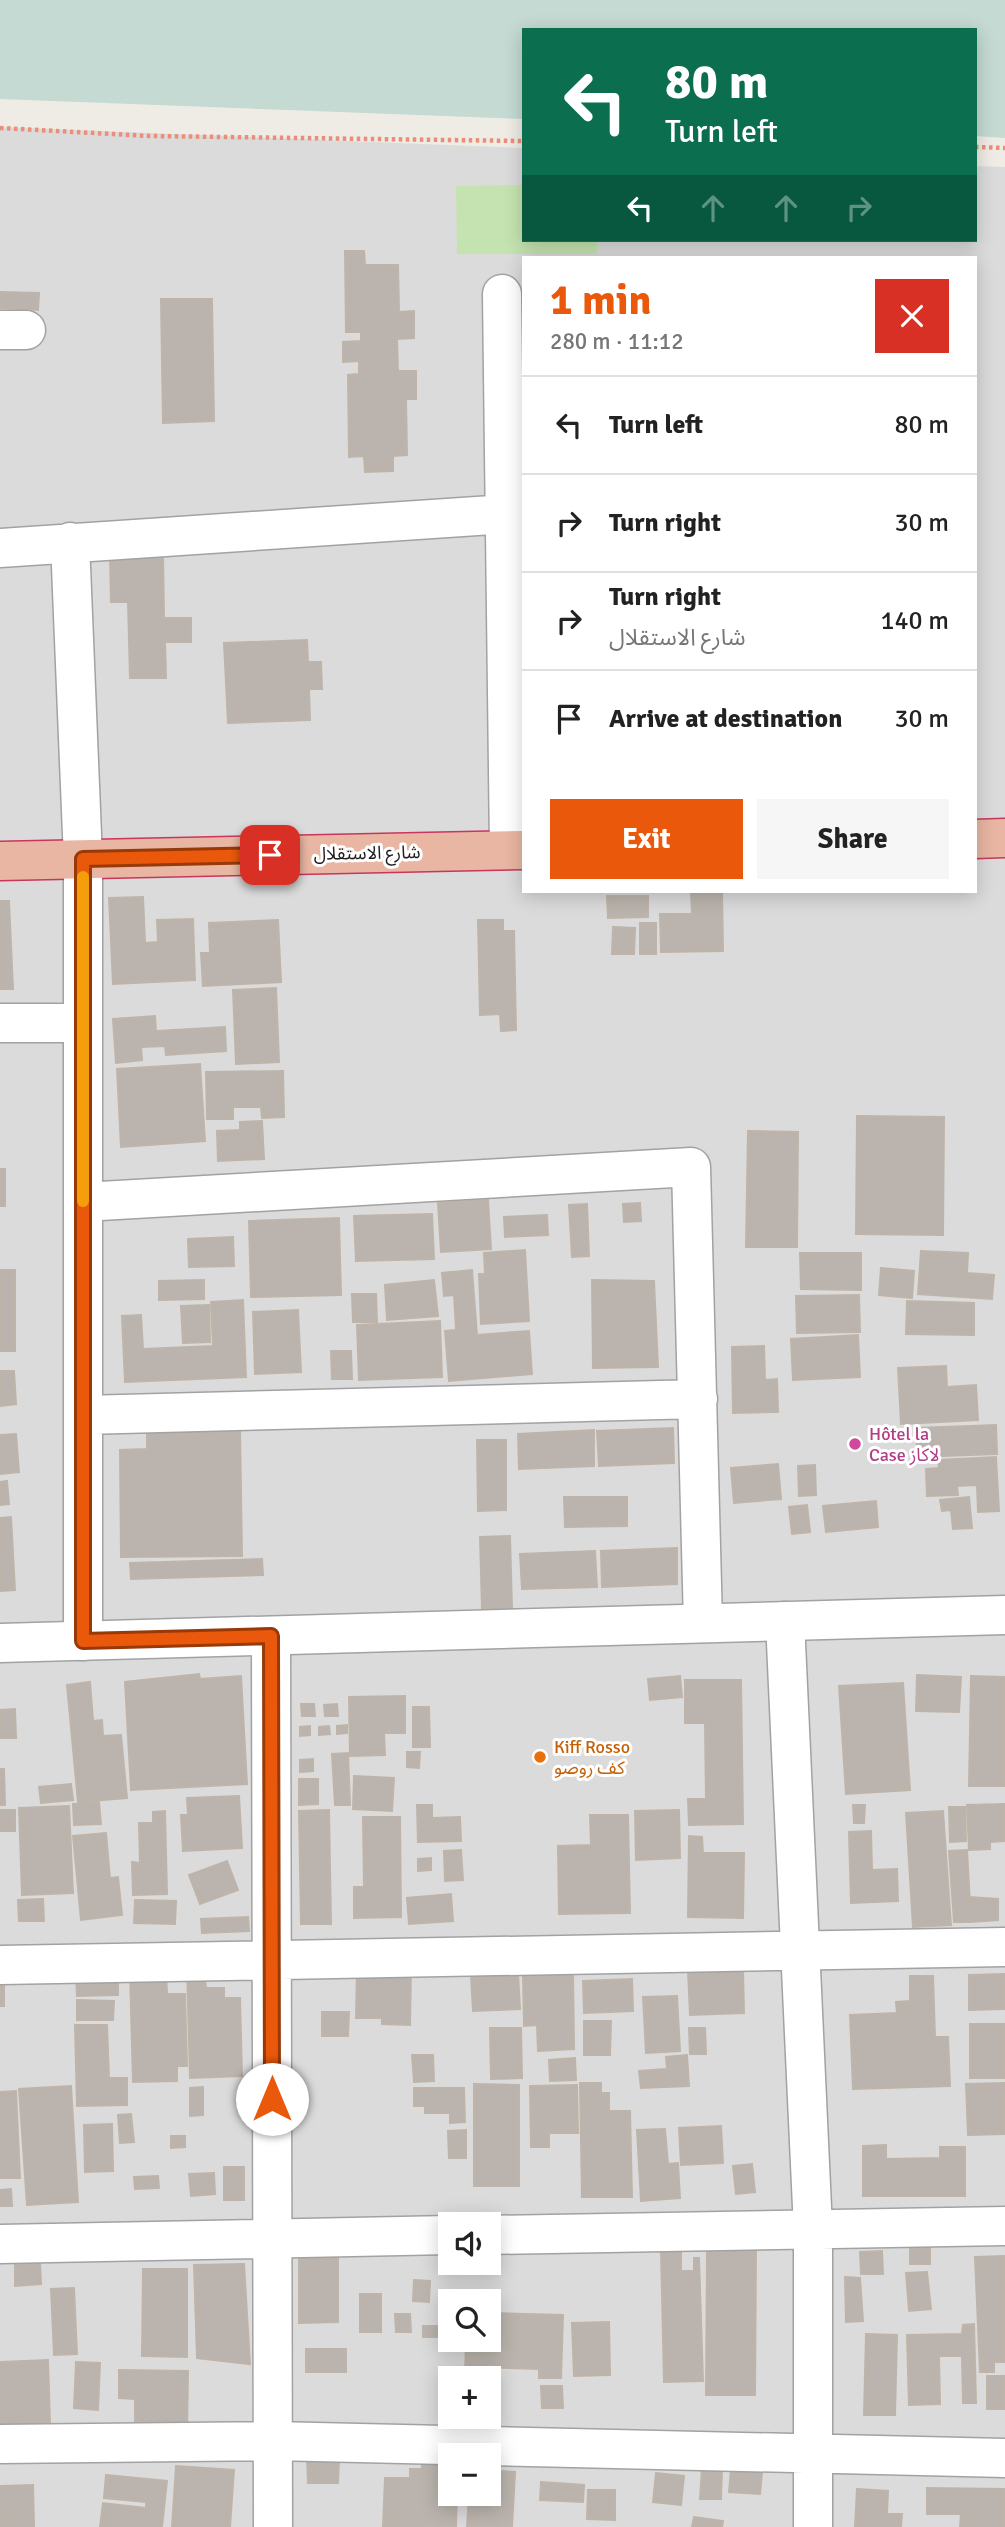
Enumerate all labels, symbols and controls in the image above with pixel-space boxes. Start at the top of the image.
text: 80 m [665,52,768,112]
icon: left [550,56,641,147]
text: Turn left [665,112,778,151]
icon: left [621,189,659,227]
icon: ahead [694,189,732,227]
icon: ahead [767,189,805,227]
icon: right [840,189,878,227]
text: 1 min [550,275,651,326]
button: close [875,279,949,353]
text: 280 m · 11:12 [550,327,684,356]
icon: left [550,406,588,444]
text: Turn left [609,409,703,441]
text: 80 m [894,409,949,441]
icon: right [550,504,588,542]
text: Turn right [609,507,721,539]
text: 30 m [894,507,949,539]
text: Turn right [609,581,721,613]
icon: right [550,602,588,640]
text: 140 m [880,605,949,637]
text: شارع الاستقلال [609,623,746,652]
icon: arrive [550,700,588,738]
text: Arrive at destination [609,703,842,735]
text: 30 m [894,703,949,735]
button: Exit [550,799,743,879]
button: Share [757,799,949,879]
pin [240,825,300,885]
icon: arrive [251,836,289,874]
street label: شارع الاستقلال [313,841,421,868]
place label: Hôtel la Case لاكاز [869,1423,939,1466]
marker: Hôtel la Case لاكاز [847,1436,863,1452]
place label: Kiff Rosso كف روصو [554,1736,630,1779]
marker: Kiff Rosso كف روصو [532,1749,548,1765]
position arrow [235,2062,309,2136]
map controls [438,2212,501,2506]
button: sound [438,2212,501,2275]
button: search [438,2289,501,2352]
button: + [438,2366,501,2429]
button: − [438,2443,501,2506]

